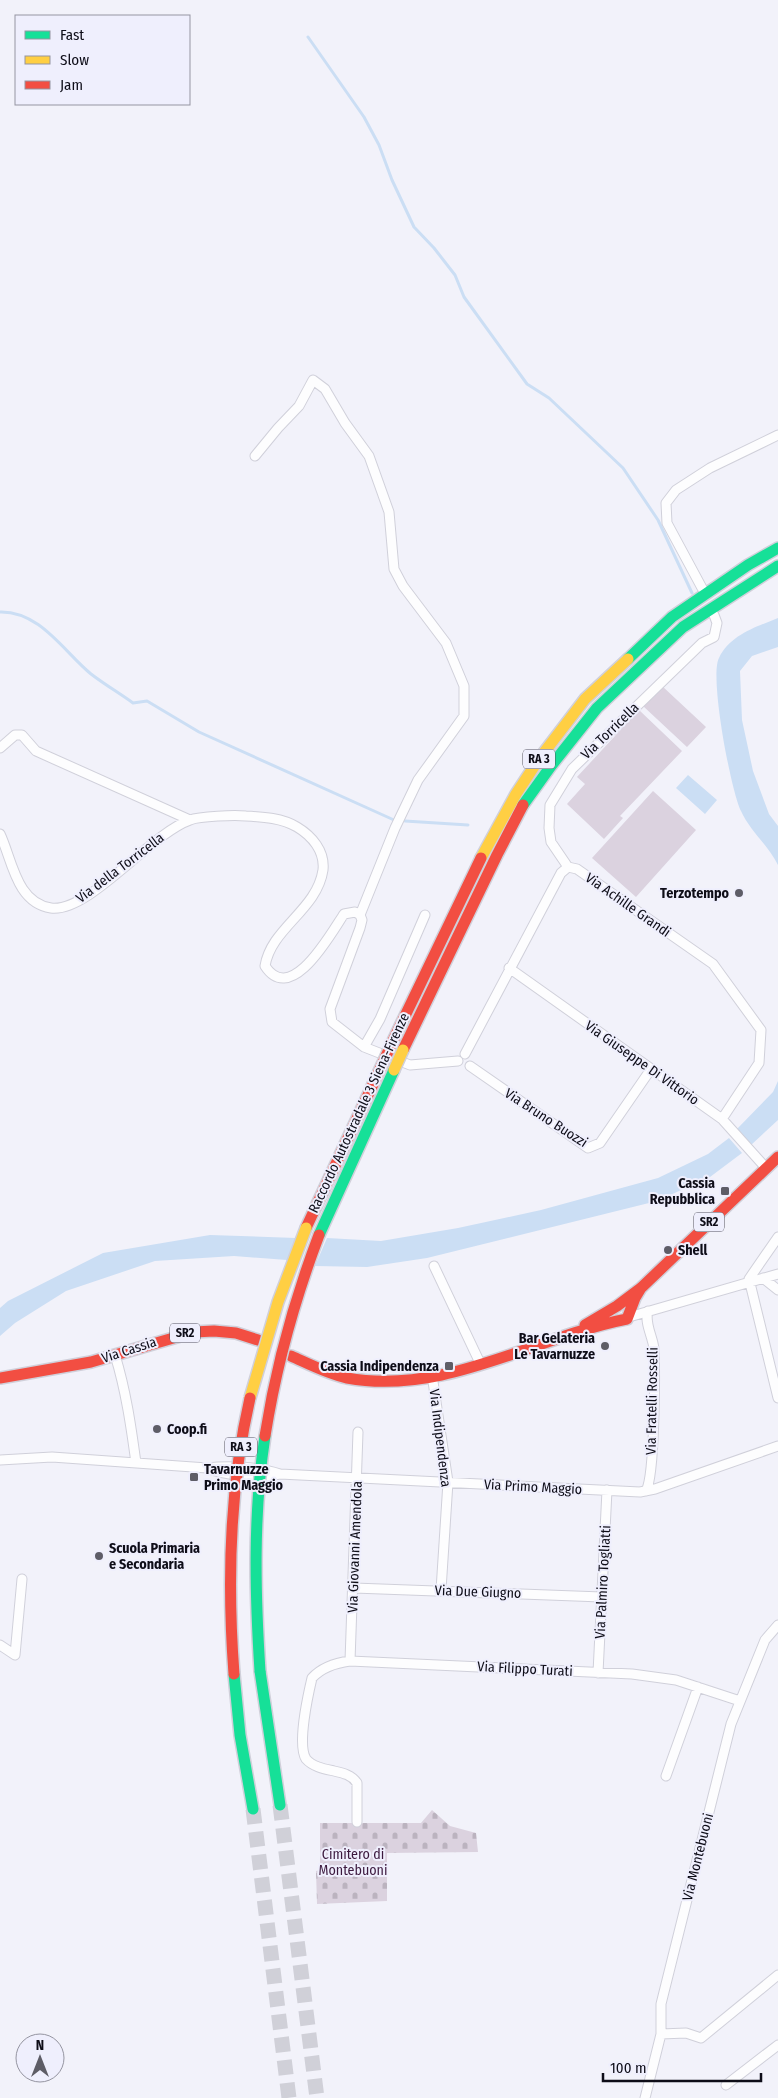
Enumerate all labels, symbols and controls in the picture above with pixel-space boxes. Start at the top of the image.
legend [15,15,190,105]
text: Fast [60,26,84,44]
text: Slow [60,51,89,69]
text: Jam [60,76,83,94]
street label: Via Torricella [577,699,643,763]
road number: RA 3 [523,750,555,769]
street label: Via della Torricella [73,829,168,907]
street label: Via Achille Grandi [582,869,674,941]
place label: Terzotempo [660,885,730,902]
marker: Terzotempo [733,887,745,899]
street label: Raccordo Autostradale 3 Siena-Firenze [305,1010,413,1216]
street label: Via Giuseppe Di Vittorio [582,1017,702,1109]
street label: Via Bruno Buozzi [501,1085,591,1151]
place label: Cassia Repubblica [650,1175,715,1208]
marker: Cassia Repubblica [719,1185,731,1197]
road number: SR2 [694,1212,724,1232]
place label: Shell [678,1242,708,1259]
marker: Shell [662,1244,674,1256]
road number: SR2 [170,1324,200,1342]
place label: Bar Gelateria Le Tavarnuzze [514,1330,595,1363]
street label: Via Cassia [99,1333,159,1367]
marker: Bar Gelateria Le Tavarnuzze [599,1340,611,1352]
street label: Via Fratelli Rosselli [643,1347,661,1455]
place label: Cassia Indipendenza [320,1358,439,1375]
marker: Cassia Indipendenza [443,1360,455,1372]
street label: Via Indipendenza [426,1388,454,1488]
place label: Coop.fi [167,1421,207,1438]
marker: Coop.fi [151,1423,163,1435]
road number: RA 3 [225,1438,257,1456]
place label: Tavarnuzze Primo Maggio [204,1461,284,1494]
marker: Tavarnuzze Primo Maggio [188,1471,200,1483]
street label: Via Primo Maggio [483,1476,583,1498]
street label: Via Giovanni Amendola [344,1481,366,1613]
street label: Via Palmiro Togliatti [592,1525,614,1639]
place label: Scuola Primaria e Secondaria [109,1540,200,1573]
marker: Scuola Primaria e Secondaria [93,1550,105,1562]
street label: Via Due Giugno [434,1582,522,1602]
street label: Via Filippo Turati [477,1658,573,1680]
street label: Via Montebuoni [679,1811,717,1903]
park label: Cimitero di Montebuoni [318,1846,388,1879]
north arrow [15,2033,65,2083]
text: N [36,2037,44,2054]
scale bar [603,2050,760,2082]
text: 100 m [610,2059,647,2077]

